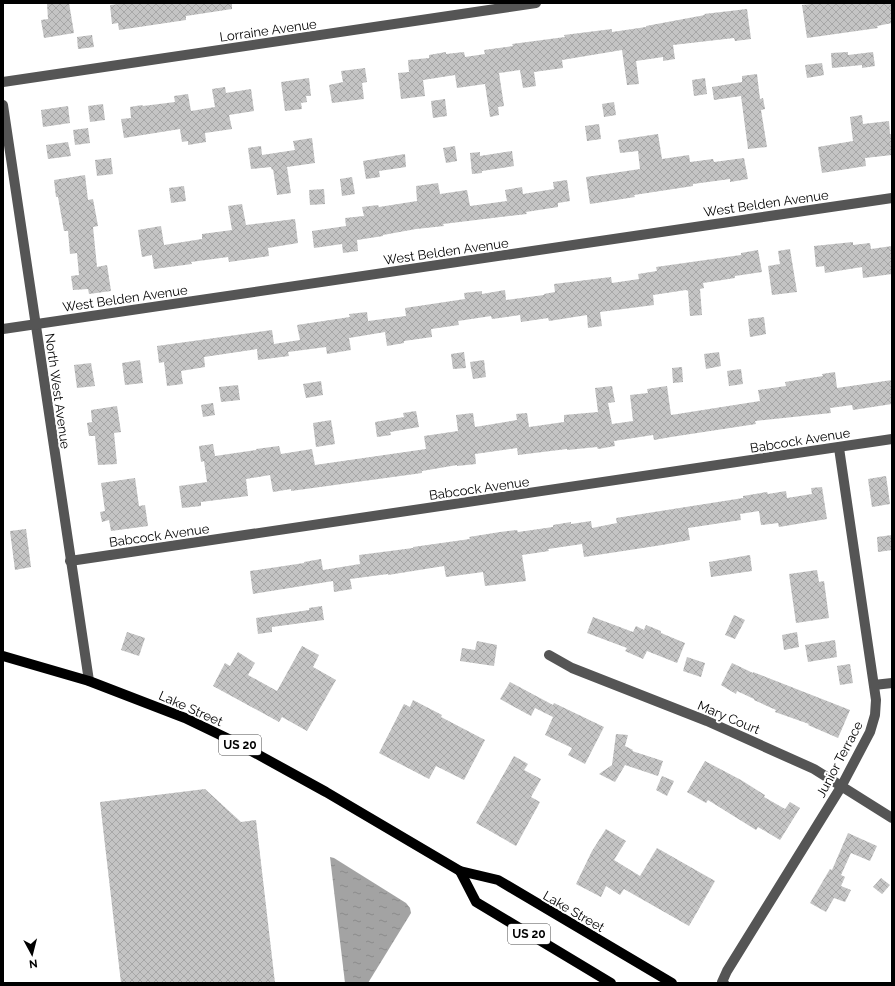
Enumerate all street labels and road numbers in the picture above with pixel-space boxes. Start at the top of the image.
street label: Lorraine Avenue [219,16,318,45]
street label: West Belden Avenue [703,187,830,220]
street label: West Belden Avenue [383,235,510,268]
street label: West Belden Avenue [62,282,189,315]
street label: North West Avenue [42,332,73,450]
street label: Babcock Avenue [749,425,852,456]
street label: Babcock Avenue [428,474,531,503]
street label: Babcock Avenue [108,521,211,550]
street label: Lake Street [157,688,226,729]
street label: Mary Court [695,698,763,738]
street label: Junior Terrace [813,718,866,800]
road number: US 20 [219,735,261,755]
street label: Lake Street [540,888,608,935]
road number: US 20 [508,924,550,944]

